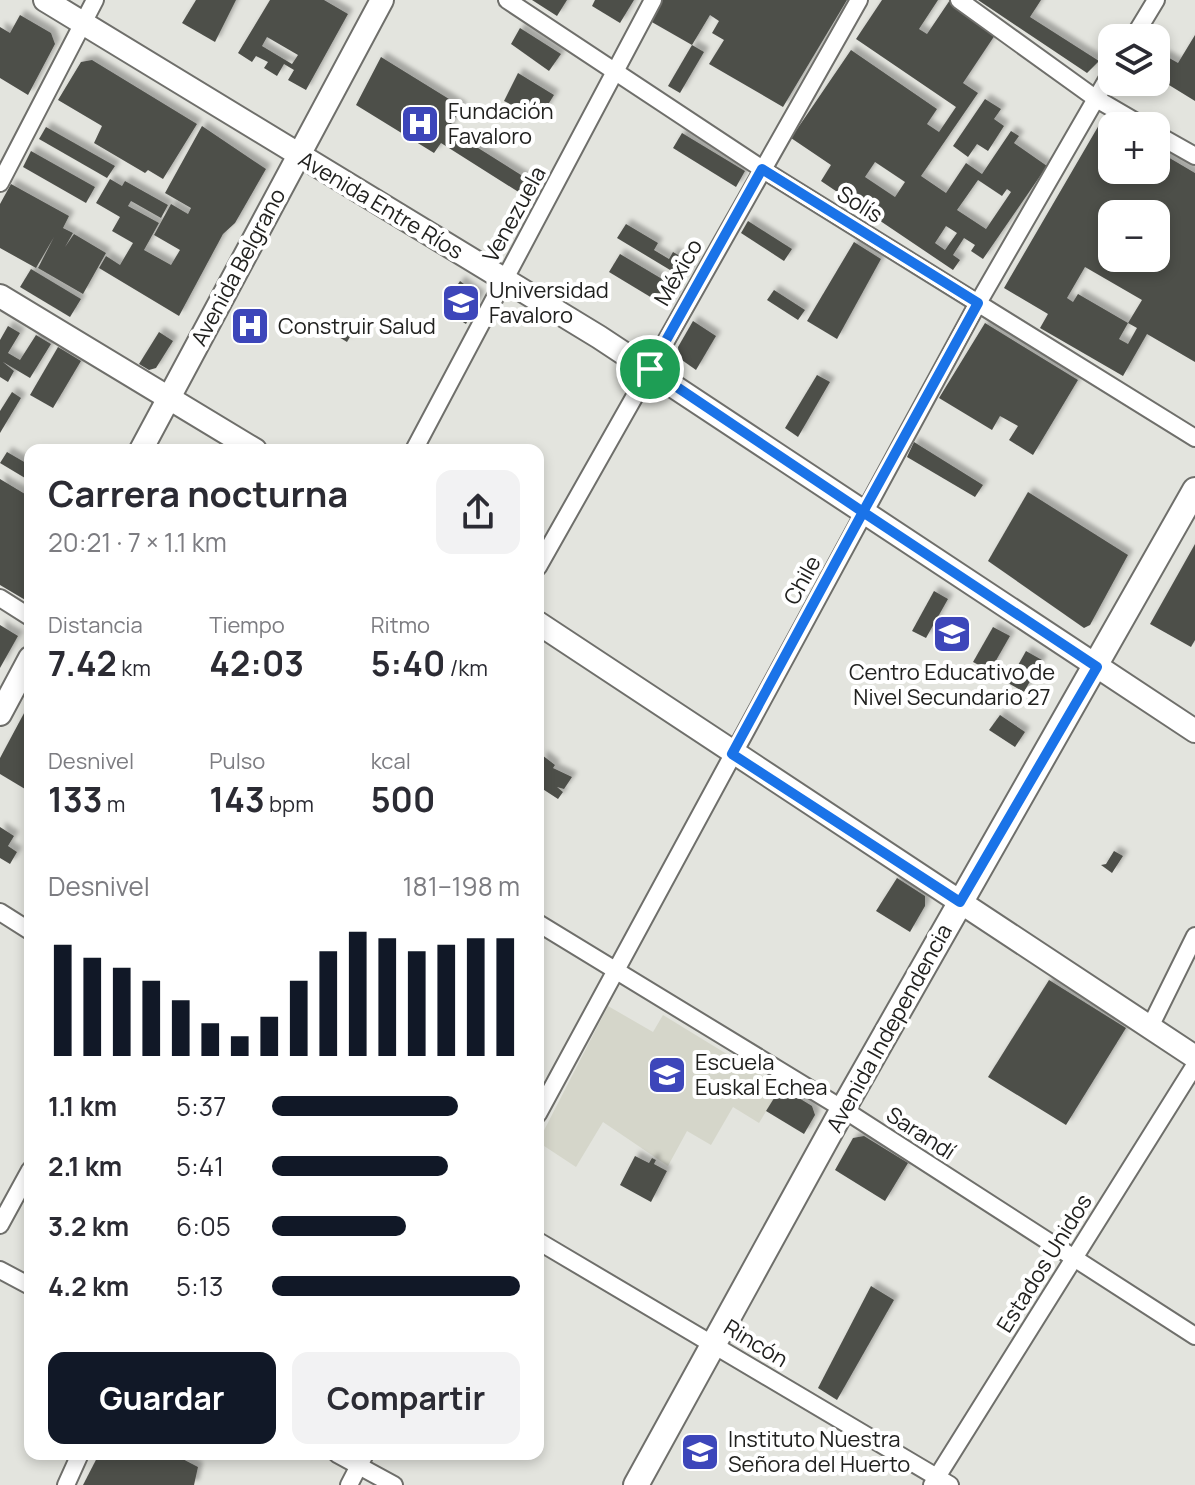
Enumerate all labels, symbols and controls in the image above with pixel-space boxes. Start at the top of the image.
map controls [1098,24,1170,272]
button: layers [1098,24,1170,96]
place label: Fundación Favaloro [448,96,553,151]
hospital icon: Fundación Favaloro [399,103,441,145]
button: + [1098,112,1170,184]
street label: Avenida Entre Ríos [293,144,469,266]
street label: Venezuela [475,161,553,267]
street label: Solís [832,178,888,230]
street label: Avenida Belgrano [184,183,292,351]
button: − [1098,200,1170,272]
street label: México [647,233,709,311]
place label: Universidad Favaloro [489,275,609,330]
school or university icon: Universidad Favaloro [440,282,482,324]
hospital icon: Construir Salud [229,305,271,347]
place label: Construir Salud [278,311,436,341]
pin [616,335,684,403]
icon: arrive [628,347,672,391]
text: Carrera nocturna [48,469,348,518]
button: share [436,470,520,554]
text: 20:21 · 7 × 1.1 km [48,524,227,560]
street label: Chile [776,550,828,610]
text: Distancia [48,610,143,640]
text: Tiempo [209,610,285,640]
text: Ritmo [371,610,430,640]
school or university icon: Centro Educativo de Nivel Secundario 27 [931,613,973,655]
text: 7.42 [48,640,117,686]
text: 42:03 [209,640,304,686]
text: 5:40 [371,640,445,686]
text: km [117,653,151,683]
text: /km [445,653,488,683]
place label: Centro Educativo de Nivel Secundario 27 [849,657,1055,712]
text: Desnivel [48,746,134,776]
text: Pulso [209,746,265,776]
text: kcal [371,746,411,776]
text: 133 [48,776,102,822]
text: 143 [209,776,265,822]
text: 500 [371,776,435,822]
text: m [102,789,126,819]
text: bpm [265,789,314,819]
text: Desnivel [48,868,150,904]
text: 181–198 m [402,868,520,904]
street label: Avenida Independencia [819,918,959,1138]
place label: Escuela Euskal Echea [695,1047,827,1102]
school or university icon: Escuela Euskal Echea [646,1054,688,1096]
text: 1.1 km [48,1088,117,1124]
text: 5:37 [176,1088,226,1124]
street label: Sarandí [881,1100,961,1166]
text: 2.1 km [48,1148,122,1184]
text: 5:41 [176,1148,224,1184]
street label: Estados Unidos [989,1188,1099,1338]
text: 3.2 km [48,1208,129,1244]
text: 6:05 [176,1208,231,1244]
text: 4.2 km [48,1268,129,1304]
text: 5:13 [176,1268,223,1304]
street label: Rincón [718,1312,794,1374]
button: Guardar [48,1352,276,1444]
button: Compartir [292,1352,520,1444]
place label: Instituto Nuestra Señora del Huerto [728,1424,910,1479]
school or university icon: Instituto Nuestra Señora del Huerto [679,1431,721,1473]

